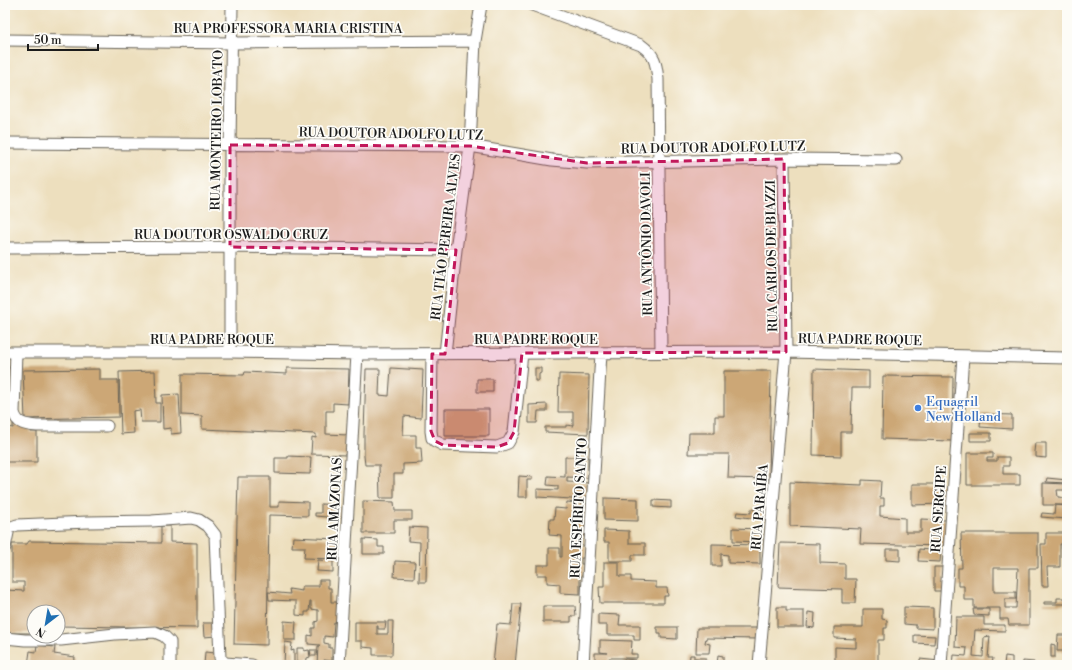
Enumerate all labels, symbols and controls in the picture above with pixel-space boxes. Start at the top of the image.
street label: RUA PROFESSORA MARIA CRISTINA [173,21,404,37]
scale bar [28,26,98,52]
text: 50 m [34,33,62,48]
street label: RUA MONTEIRO LOBATO [208,50,226,210]
street label: RUA DOUTOR ADOLFO LUTZ [298,124,483,144]
street label: RUA DOUTOR ADOLFO LUTZ [621,138,806,158]
street label: RUA TIÃO PEREIRA ALVES [427,153,464,321]
street label: RUA ANTÔNIO DAVOLI [637,172,656,316]
street label: RUA CARLOS DE BIAZZI [763,180,781,332]
street label: RUA DOUTOR OSWALDO CRUZ [134,227,328,243]
street label: RUA PADRE ROQUE [798,331,922,349]
street label: RUA PADRE ROQUE [150,332,274,348]
street label: RUA PADRE ROQUE [474,332,598,348]
place label: Equagril New Holland [926,394,1001,425]
marker: Equagril New Holland [913,403,923,413]
street label: RUA ESPÍRITO SANTO [566,437,591,579]
street label: RUA AMAZONAS [324,457,346,561]
street label: RUA PARAÍBA [747,462,772,551]
street label: RUA SERGIPE [928,465,950,553]
north arrow [26,604,66,644]
text: N [34,623,49,640]

